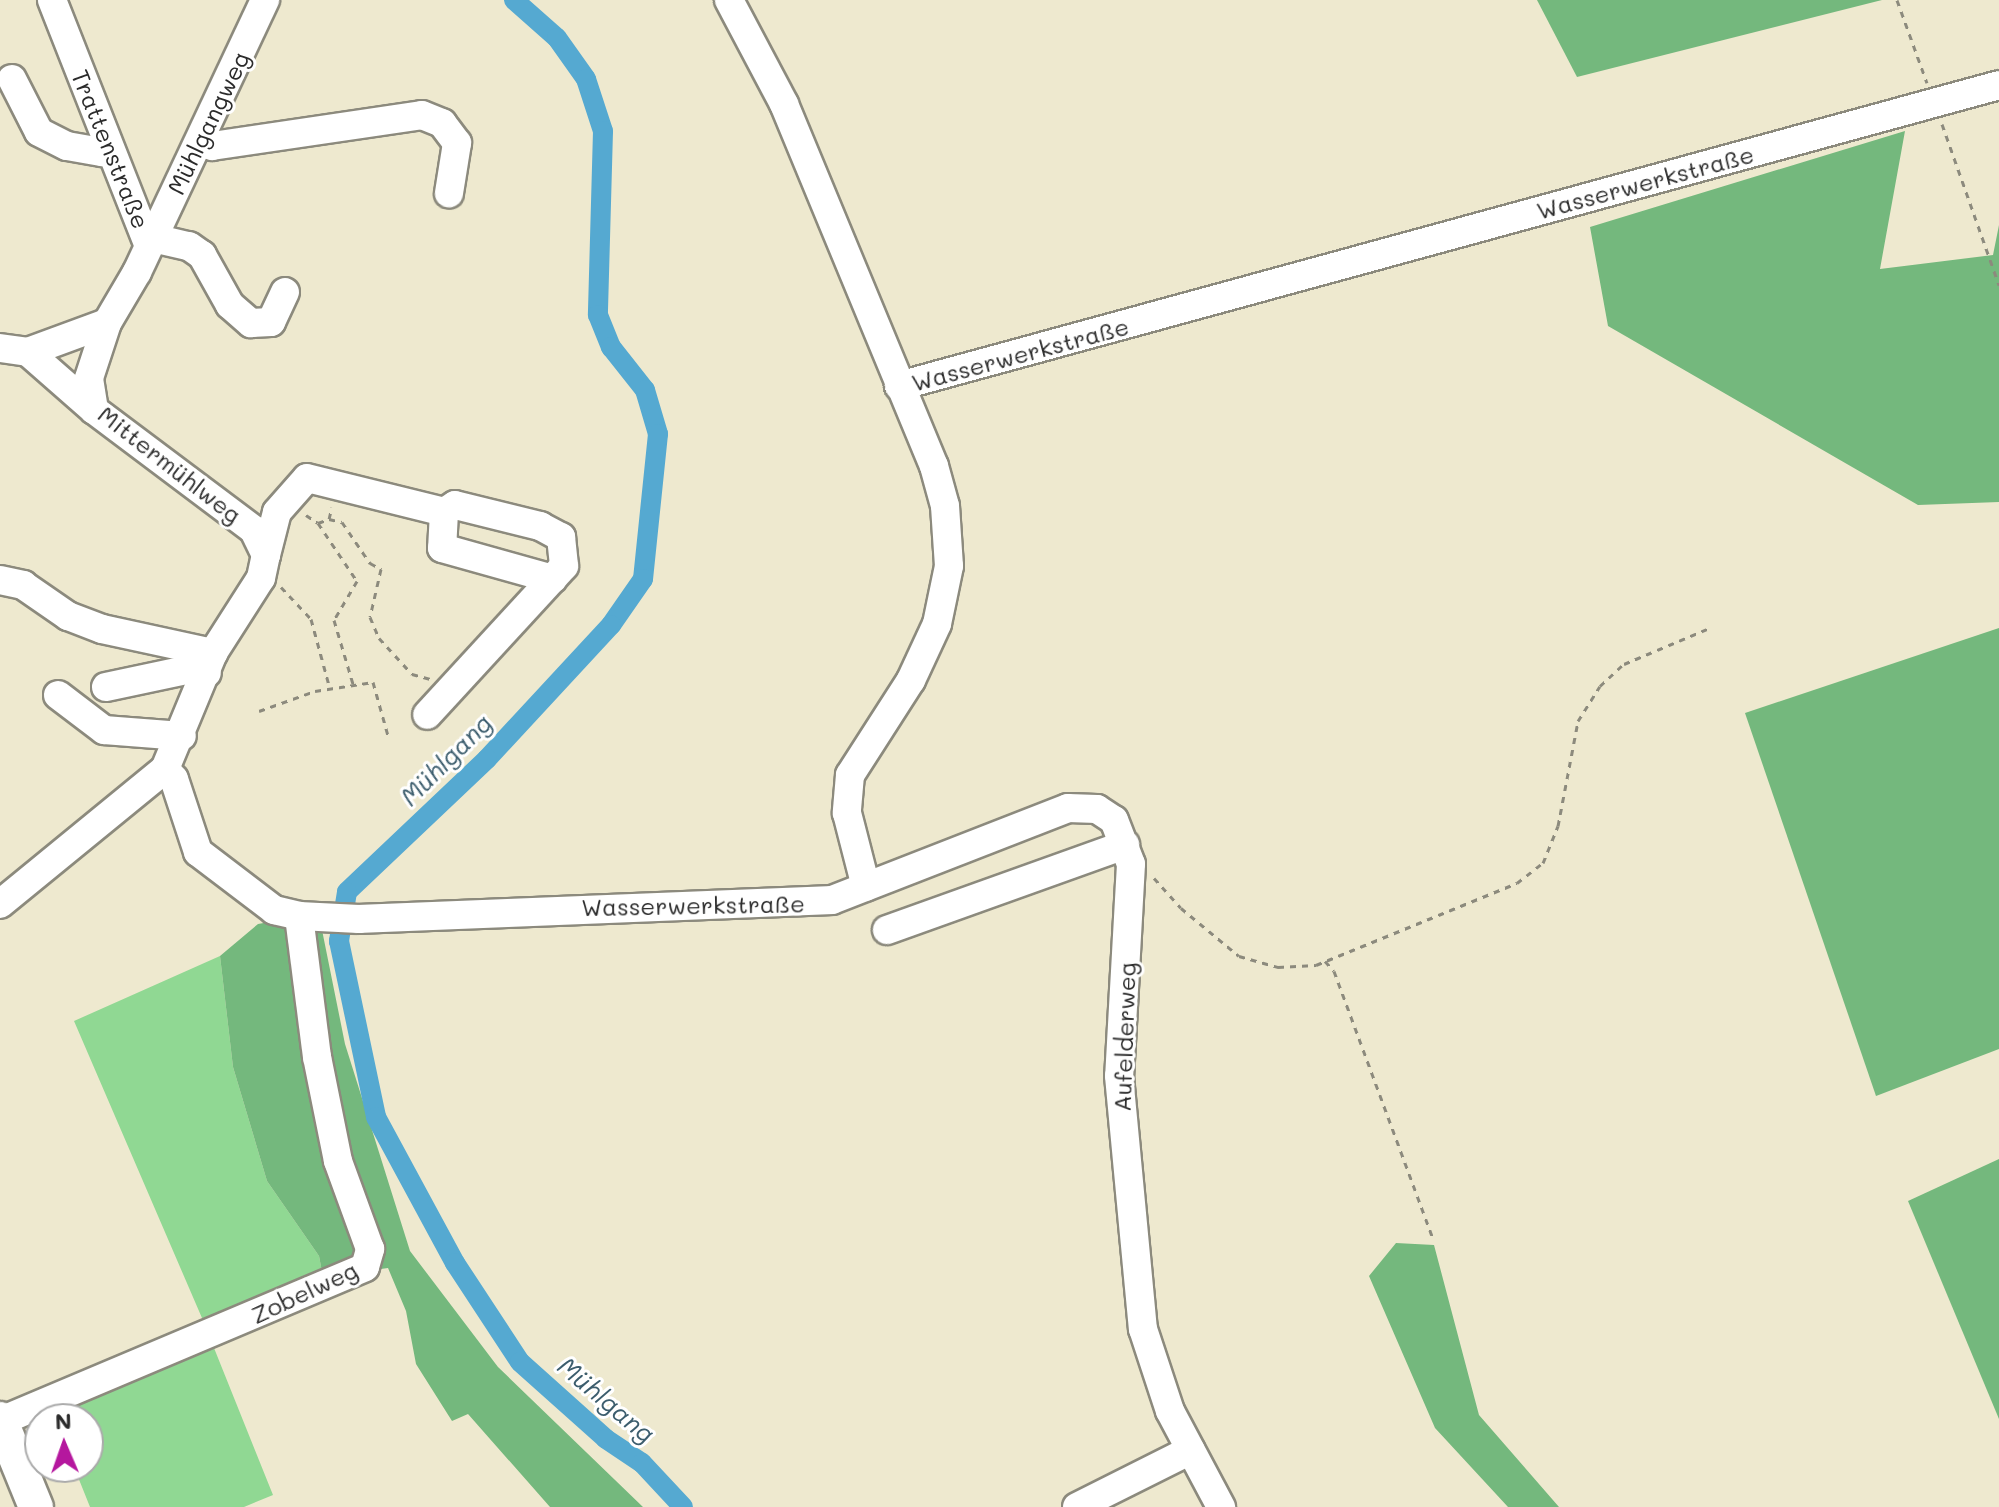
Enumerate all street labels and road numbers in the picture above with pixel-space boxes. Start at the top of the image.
street label: Mühlgangweg [161,47,255,199]
street label: Trattenstraße [66,65,156,233]
street label: Wasserwerkstraße [1533,139,1757,225]
street label: Wasserwerkstraße [908,311,1132,397]
street label: Mittermühlweg [93,399,247,529]
street label: Wasserwerkstraße [581,889,805,921]
street label: Aufelderweg [1107,962,1141,1112]
street label: Zobelweg [246,1255,362,1329]

